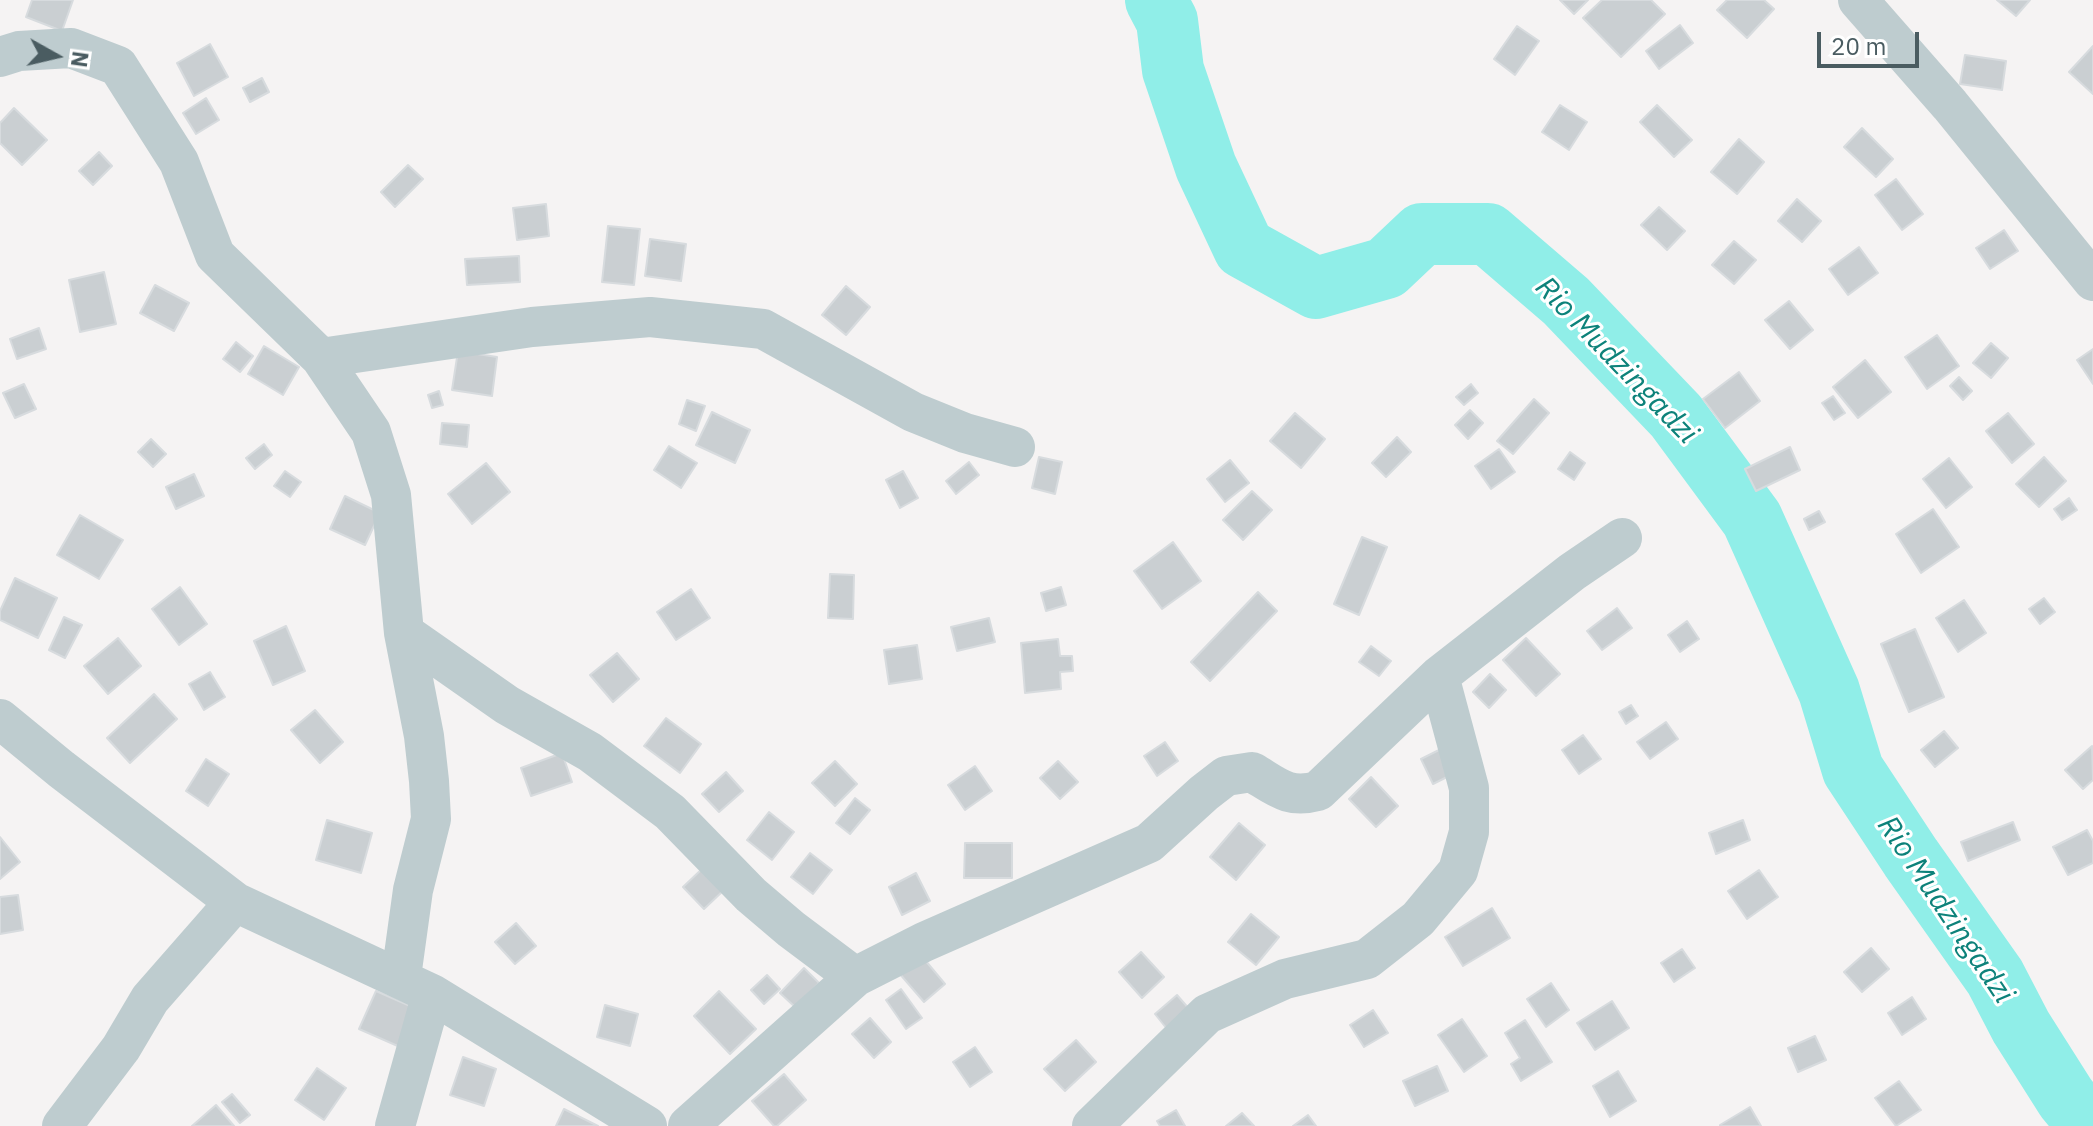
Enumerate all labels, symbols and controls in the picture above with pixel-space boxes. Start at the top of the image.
north arrow [16,16,96,96]
scale bar [1821,16,1923,66]
text: 20 m [1831,30,1886,62]
text: N [65,50,96,69]
water label: Rio Mudzingadzi [1527,270,1705,452]
water label: Rio Mudzingadzi [1869,809,2021,1011]

